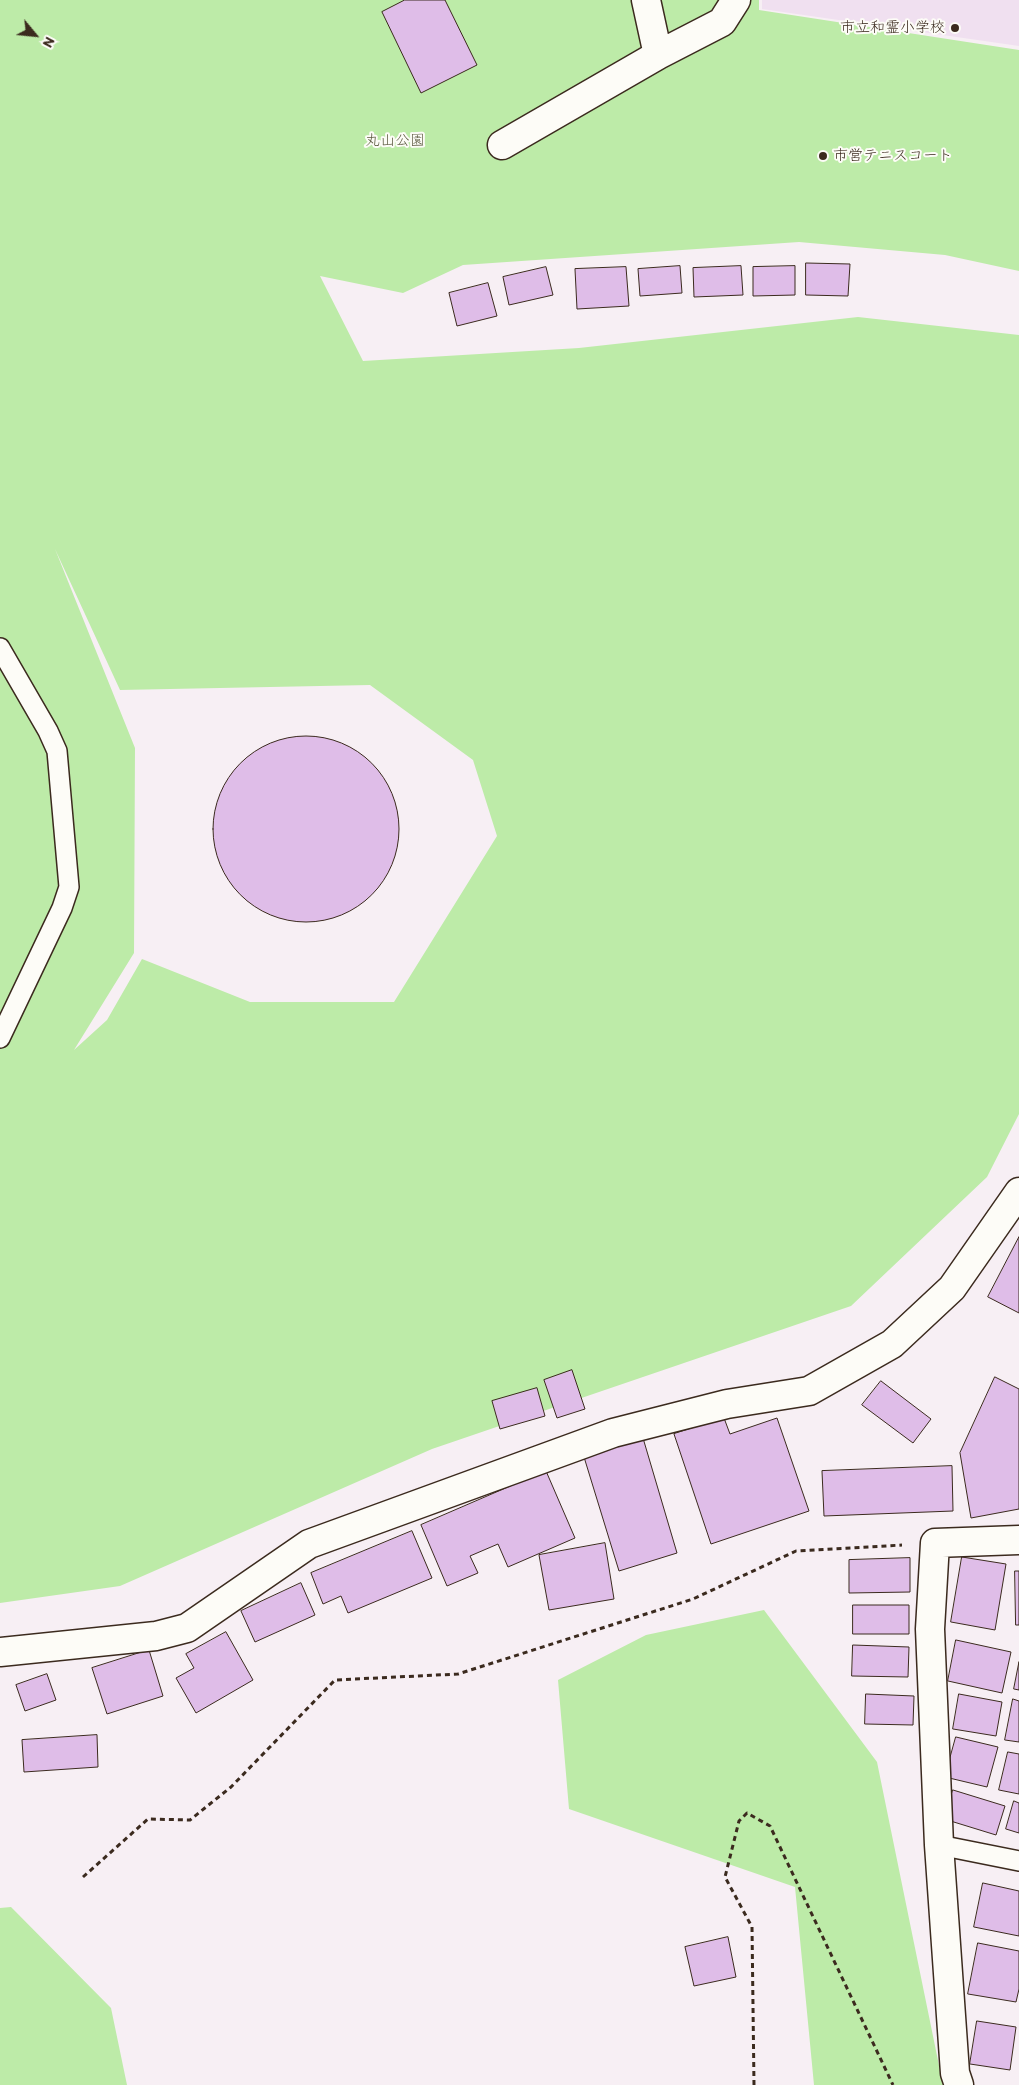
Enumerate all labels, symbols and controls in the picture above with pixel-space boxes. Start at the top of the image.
north arrow [10,10,60,60]
place label: 市立和霊小学校 [840,19,945,37]
marker: 市立和霊小学校 [949,22,961,34]
text: N [39,34,58,50]
park label: 丸山公園 [365,132,425,150]
place label: 市営テニスコート [833,147,953,165]
marker: 市営テニスコート [817,150,829,162]

